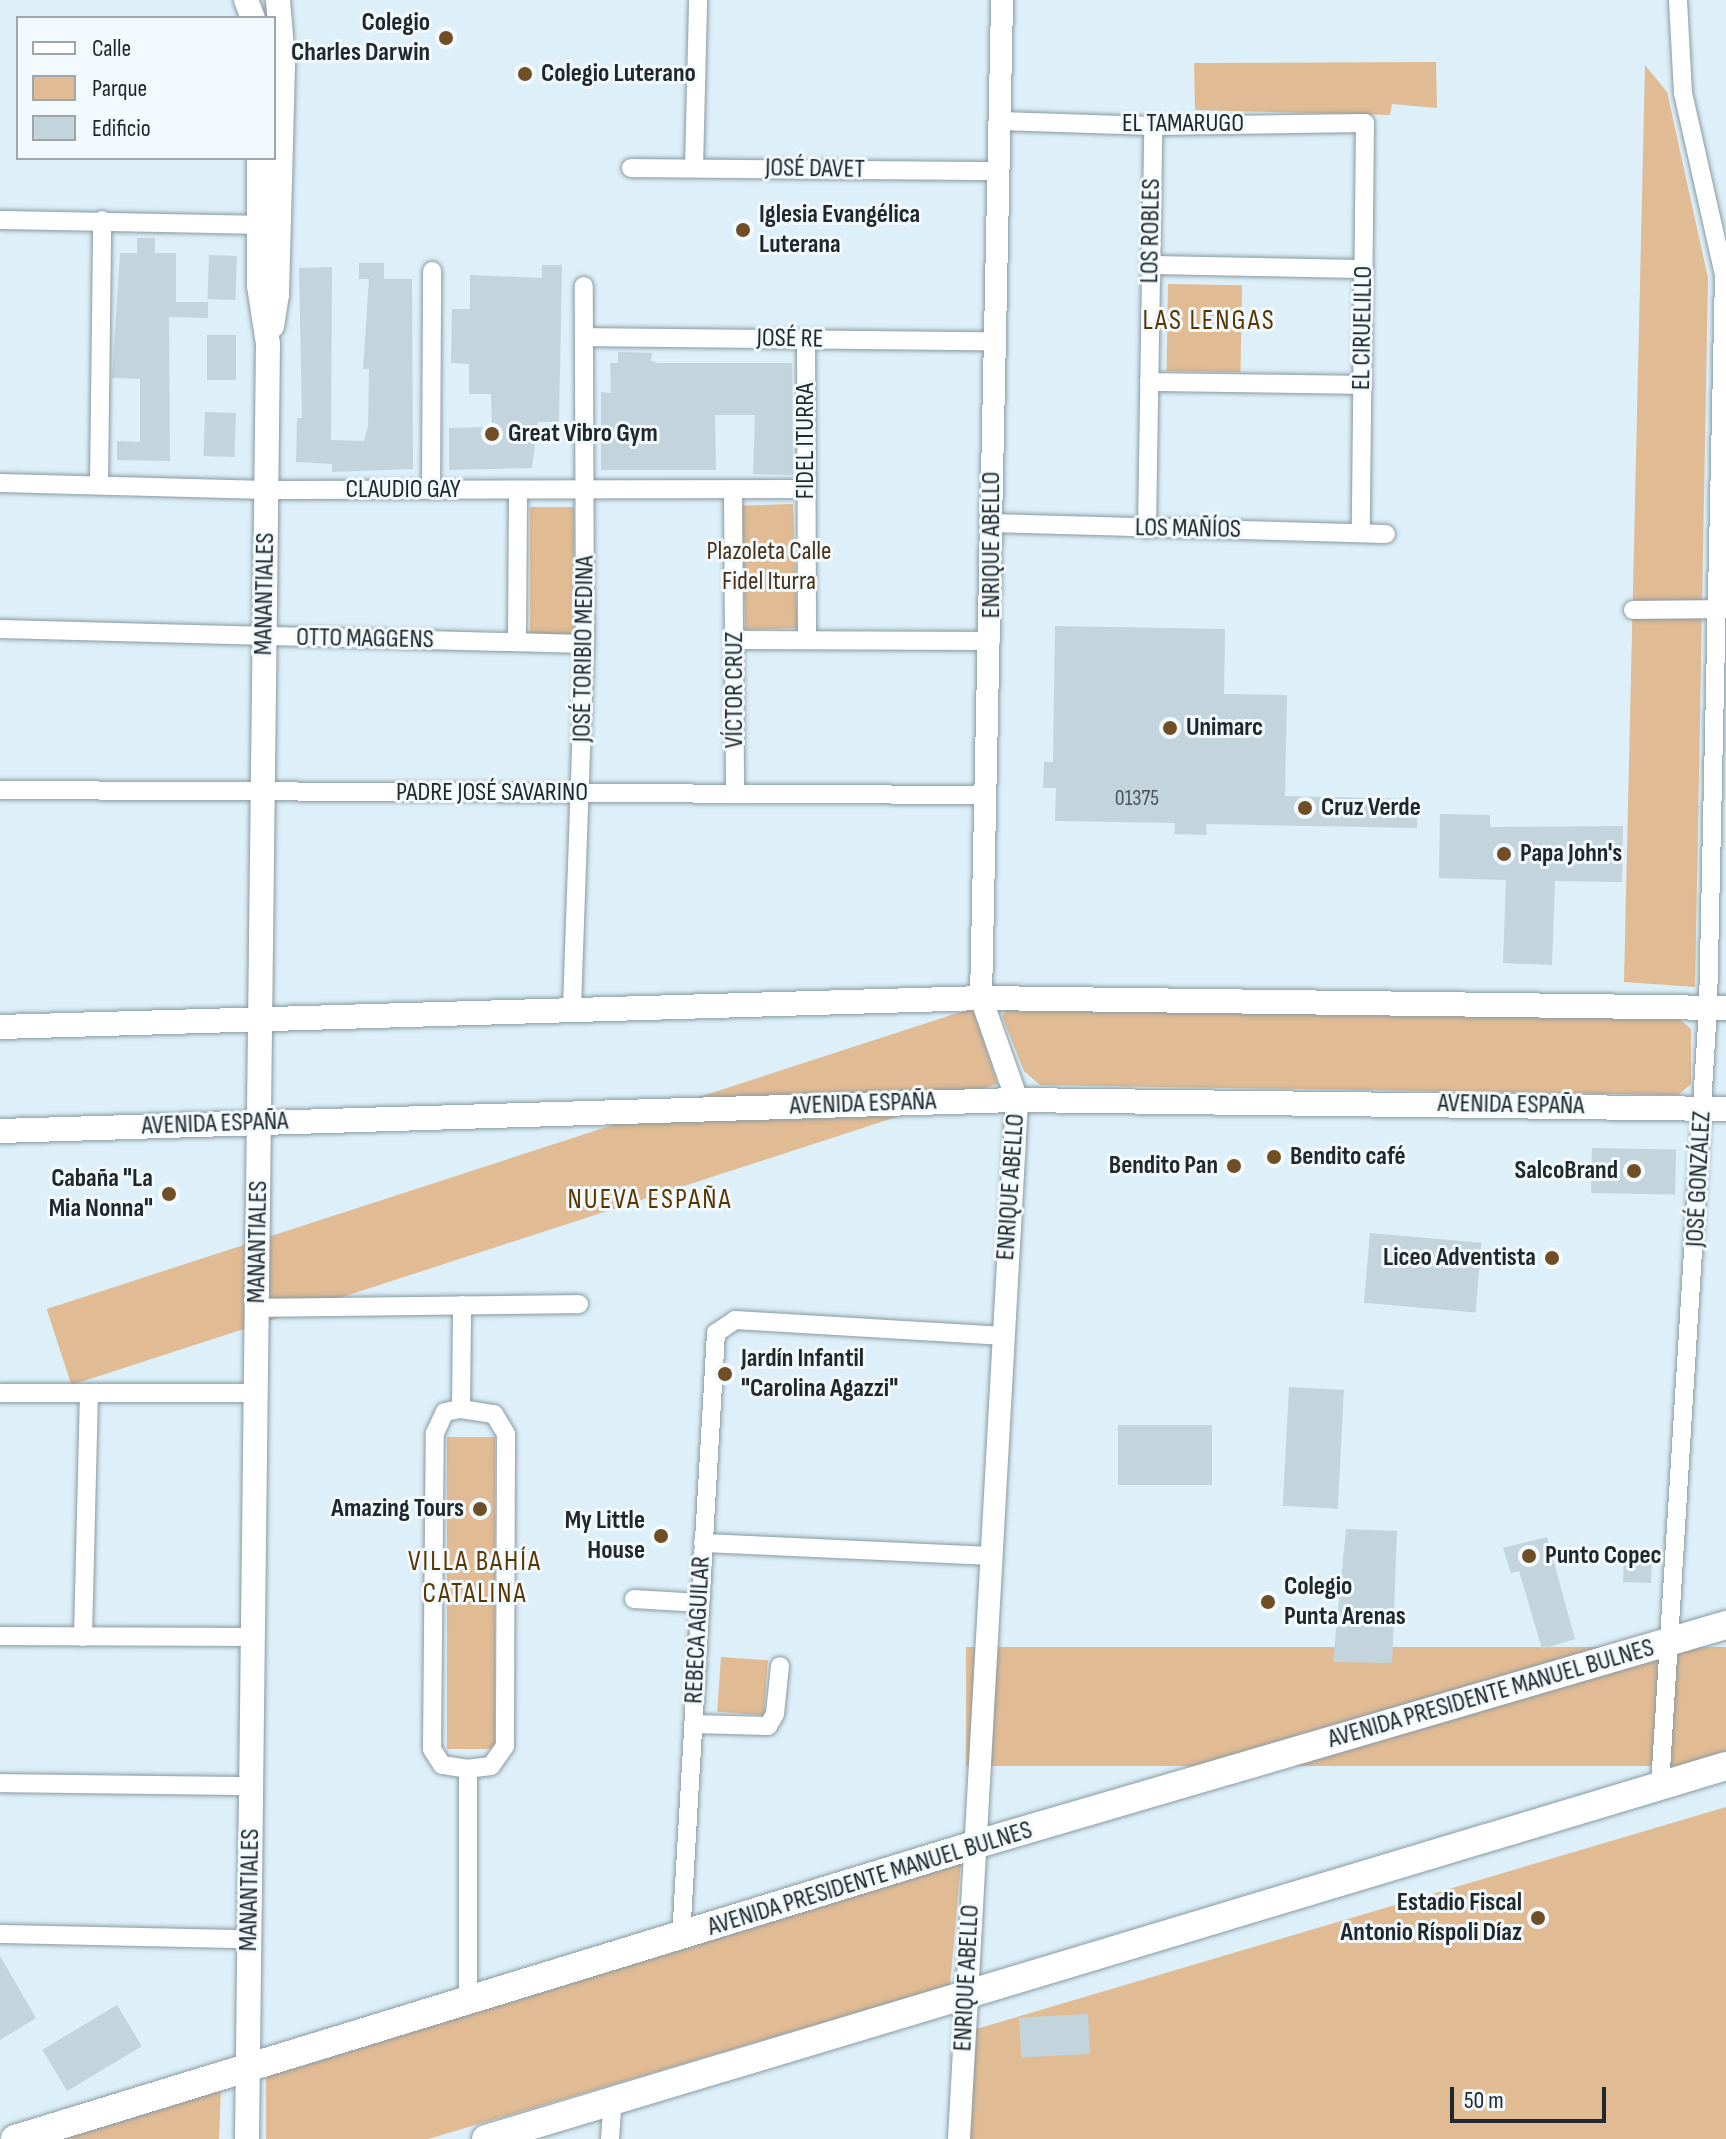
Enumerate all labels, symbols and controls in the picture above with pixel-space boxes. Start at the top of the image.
place label: Colegio Charles Darwin [291,7,430,68]
legend [16,16,276,160]
marker: Colegio Charles Darwin [437,29,455,47]
text: Calle [92,34,131,63]
place label: Colegio Luterano [541,58,696,90]
marker: Colegio Luterano [516,65,534,83]
text: Parque [92,74,147,103]
street label: EL TAMARUGO [1122,108,1244,140]
text: Edificio [92,114,151,143]
street label: JOSÉ DAVET [765,153,865,185]
street label: LOS ROBLES [1134,178,1168,284]
place label: Iglesia Evangélica Luterana [759,199,920,260]
marker: Iglesia Evangélica Luterana [734,221,752,239]
street label: EL CIRUELILLO [1346,266,1380,390]
district label: LAS LENGAS [1142,304,1276,338]
street label: JOSÉ RE [756,323,824,355]
street label: FIDEL ITURRA [790,383,822,499]
place label: Great Vibro Gym [508,418,658,450]
marker: Great Vibro Gym [483,425,501,443]
street label: ENRIQUE ABELLO [976,472,1008,618]
street label: CLAUDIO GAY [345,474,461,506]
street label: LOS MAÑÍOS [1135,512,1241,546]
street label: MANANTIALES [248,532,282,656]
park label: Plazoleta Calle Fidel Iturra [706,536,832,598]
street label: JOSÉ TORIBIO MEDINA [567,555,601,743]
street label: OTTO MAGGENS [296,622,434,656]
street label: VÍCTOR CRUZ [719,632,751,748]
place label: Unimarc [1186,712,1263,744]
marker: Unimarc [1161,719,1179,737]
street label: PADRE JOSÉ SAVARINO [396,777,588,809]
house number: 01375 [1115,786,1159,812]
place label: Cruz Verde [1321,792,1421,824]
marker: Cruz Verde [1296,799,1314,817]
place label: Papa John's [1520,838,1622,870]
marker: Papa John's [1495,845,1513,863]
street label: AVENIDA ESPAÑA [789,1086,937,1122]
street label: AVENIDA ESPAÑA [1437,1088,1585,1122]
street label: AVENIDA ESPAÑA [141,1106,289,1142]
street label: JOSÉ GONZÁLEZ [1680,1110,1718,1248]
street label: ENRIQUE ABELLO [990,1113,1032,1261]
place label: Bendito café [1290,1141,1406,1173]
marker: Bendito café [1265,1148,1283,1166]
place label: Bendito Pan [1109,1150,1218,1182]
place label: SalcoBrand [1514,1155,1618,1187]
marker: Bendito Pan [1225,1157,1243,1175]
marker: SalcoBrand [1625,1162,1643,1180]
place label: Cabaña "La Mia Nonna" [49,1163,153,1224]
street label: MANANTIALES [241,1180,275,1304]
district label: NUEVA ESPAÑA [568,1183,732,1217]
marker: Cabaña "La Mia Nonna" [160,1185,178,1203]
place label: Liceo Adventista [1383,1242,1536,1274]
marker: Liceo Adventista [1543,1249,1561,1267]
place label: Jardín Infantil "Carolina Agazzi" [741,1343,898,1404]
marker: Jardín Infantil "Carolina Agazzi" [716,1365,734,1383]
place label: Amazing Tours [331,1493,464,1525]
marker: Amazing Tours [471,1500,489,1518]
place label: My Little House [565,1505,645,1566]
marker: My Little House [652,1527,670,1545]
place label: Punto Copec [1545,1540,1661,1572]
district label: VILLA BAHÍA CATALINA [408,1545,542,1611]
marker: Punto Copec [1520,1547,1538,1565]
street label: REBECA AGUILAR [679,1555,717,1705]
place label: Colegio Punta Arenas [1284,1571,1406,1632]
marker: Colegio Punta Arenas [1259,1593,1277,1611]
street label: AVENIDA PRESIDENTE MANUEL BULNES [1324,1632,1658,1756]
street label: AVENIDA PRESIDENTE MANUEL BULNES [704,1815,1036,1943]
street label: MANANTIALES [233,1828,267,1952]
place label: Estadio Fiscal Antonio Ríspoli Díaz [1341,1887,1522,1948]
street label: ENRIQUE ABELLO [948,1904,986,2052]
marker: Estadio Fiscal Antonio Ríspoli Díaz [1529,1909,1547,1927]
scale bar [1454,2071,1610,2121]
text: 50 m [1464,2086,1504,2115]

